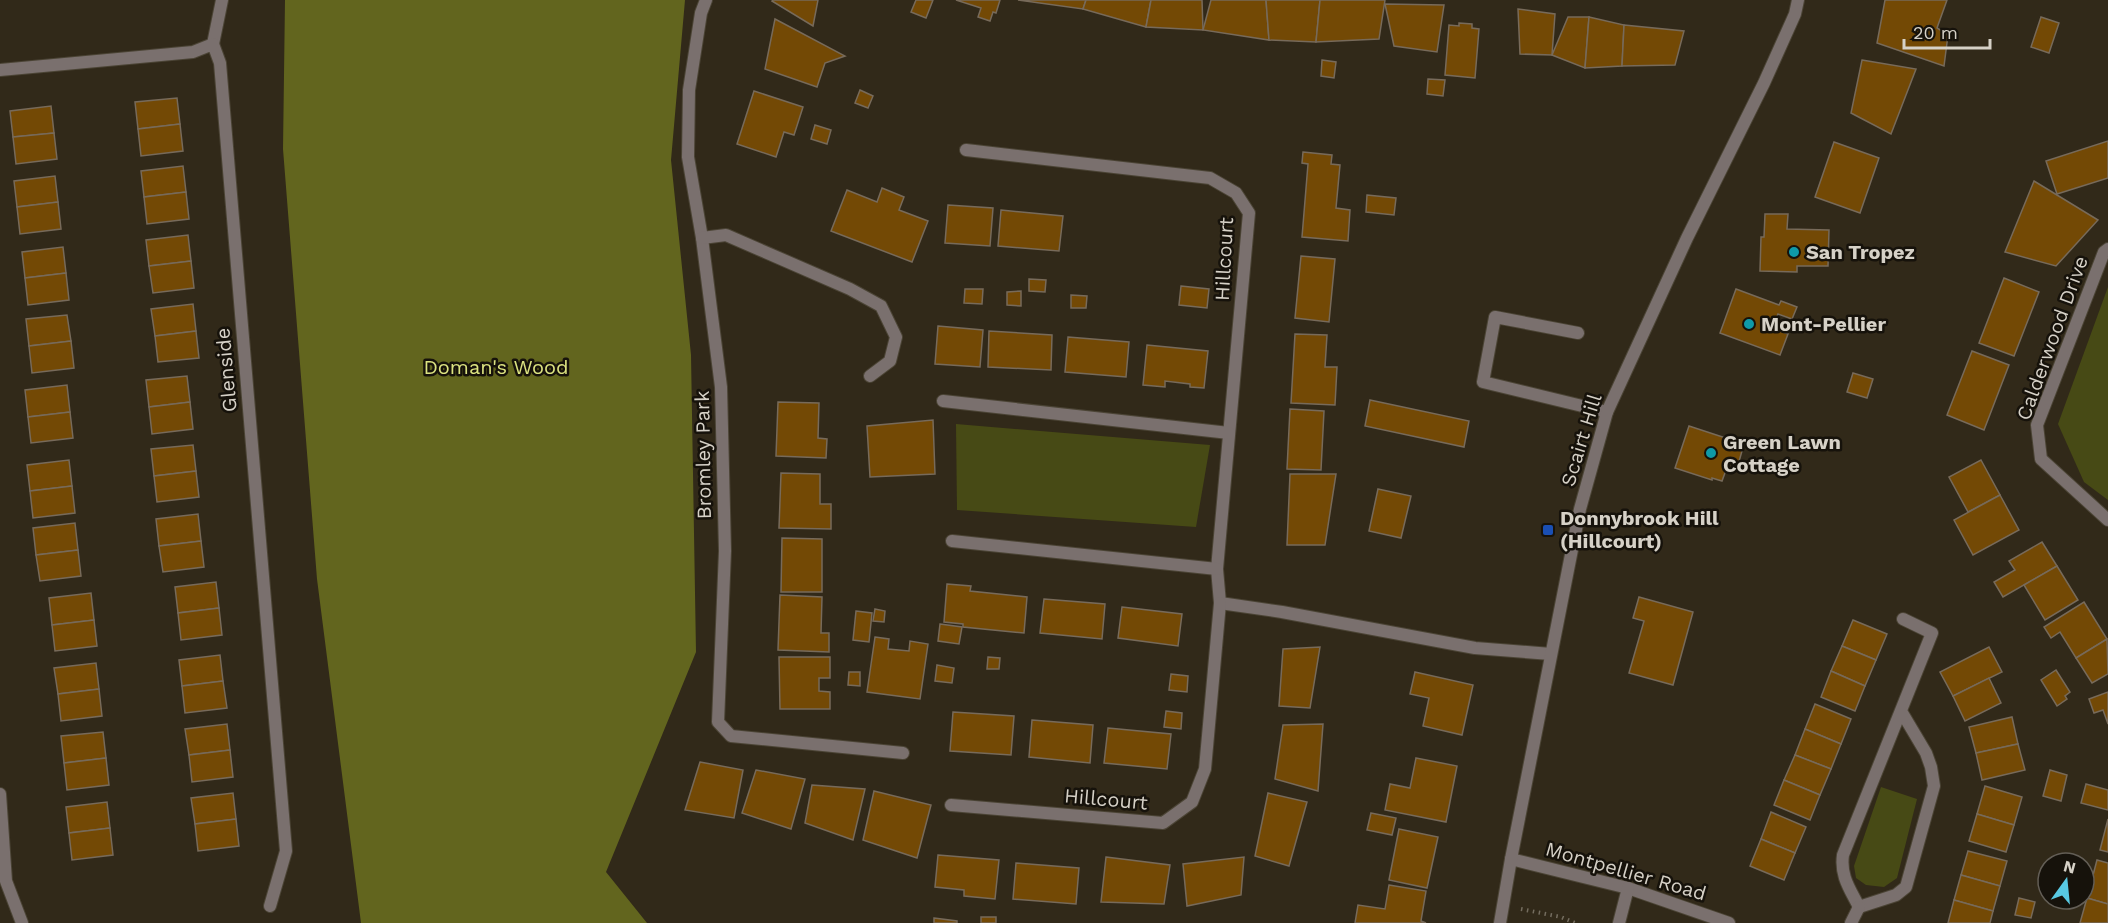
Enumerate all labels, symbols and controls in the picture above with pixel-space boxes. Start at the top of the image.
scale bar [1904,12,1990,50]
text: 20 m [1913,22,1958,43]
street label: Hillcourt [1210,216,1238,301]
place label: San Tropez [1806,240,1915,264]
marker: San Tropez [1787,245,1801,259]
street label: Calderwood Drive [2011,253,2093,423]
place label: Mont-Pellier [1761,312,1886,336]
marker: Mont-Pellier [1742,317,1756,331]
street label: Glenside [210,327,242,413]
park label: Doman's Wood [423,355,569,379]
street label: Bromley Park [690,390,716,520]
street label: Scairt Hill [1556,391,1606,489]
place label: Green Lawn Cottage [1723,430,1841,477]
marker: Green Lawn Cottage [1704,446,1718,460]
place label: Donnybrook Hill (Hillcourt) [1560,506,1719,553]
marker: Donnybrook Hill (Hillcourt) [1541,523,1555,537]
street label: Hillcourt [1063,783,1149,815]
street label: Montpellier Road [1543,837,1709,905]
north arrow [2036,851,2096,911]
text: N [2062,856,2078,878]

